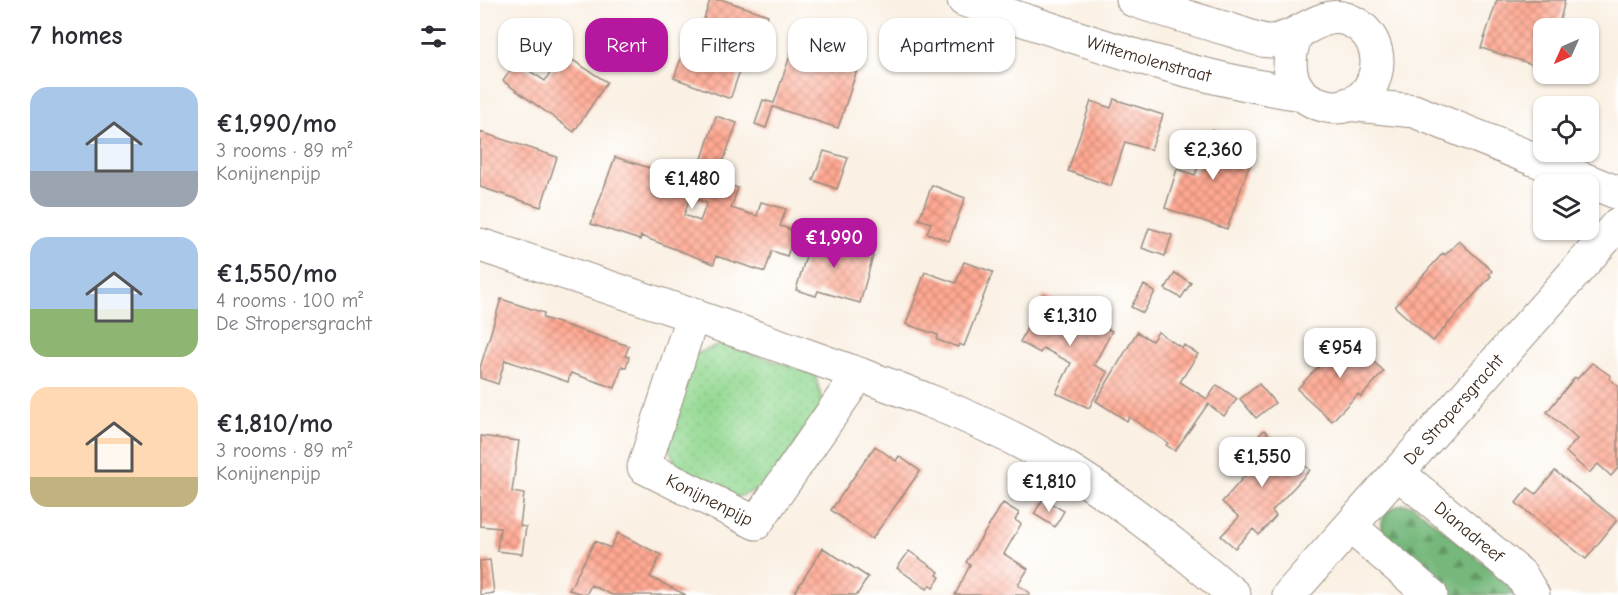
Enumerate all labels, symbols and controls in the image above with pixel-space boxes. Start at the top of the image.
chip: Buy [498,18,573,72]
chip: Rent [585,18,668,72]
chip: Filters [680,18,776,72]
chip: New [788,18,867,72]
chip: Apartment [879,18,1015,72]
north arrow [1533,18,1599,84]
map controls [1533,18,1599,240]
icon: filters [417,20,450,53]
text: 7 homes [30,21,123,51]
street label: Wittemolenstraat [1084,31,1214,87]
button: locate [1533,96,1599,162]
text: €1,990/mo [216,109,337,139]
icon: home [78,111,150,183]
pin: €2,360 [1164,130,1262,181]
text: €2,360 [1183,138,1243,161]
text: 3 rooms · 89 m² [216,139,352,162]
pin: €1,480 [643,159,741,210]
text: Konijnenpijp [216,162,321,185]
text: €1,480 [664,167,720,190]
button: layers [1533,174,1599,240]
pin: €1,990 [785,218,883,269]
text: €1,990 [805,226,863,249]
text: €1,550/mo [216,259,337,289]
icon: home [78,261,150,333]
text: 4 rooms · 100 m² [216,289,363,312]
pin: €1,310 [1021,296,1119,347]
text: €1,310 [1043,304,1097,327]
text: De Stropersgracht [216,312,372,335]
pin: €954 [1304,328,1376,379]
text: €954 [1318,336,1362,359]
street label: De Stropersgracht [1400,350,1509,469]
text: €1,810/mo [216,409,333,439]
icon: home [78,411,150,483]
pin: €1,550 [1213,437,1311,488]
text: 3 rooms · 89 m² [216,439,352,462]
text: €1,550 [1233,445,1291,468]
text: Konijnenpijp [216,462,321,485]
pin: €1,810 [1000,462,1098,513]
street label: Konijnenpijp [662,470,756,531]
text: €1,810 [1022,470,1077,493]
street label: Dianadreef [1430,497,1508,567]

